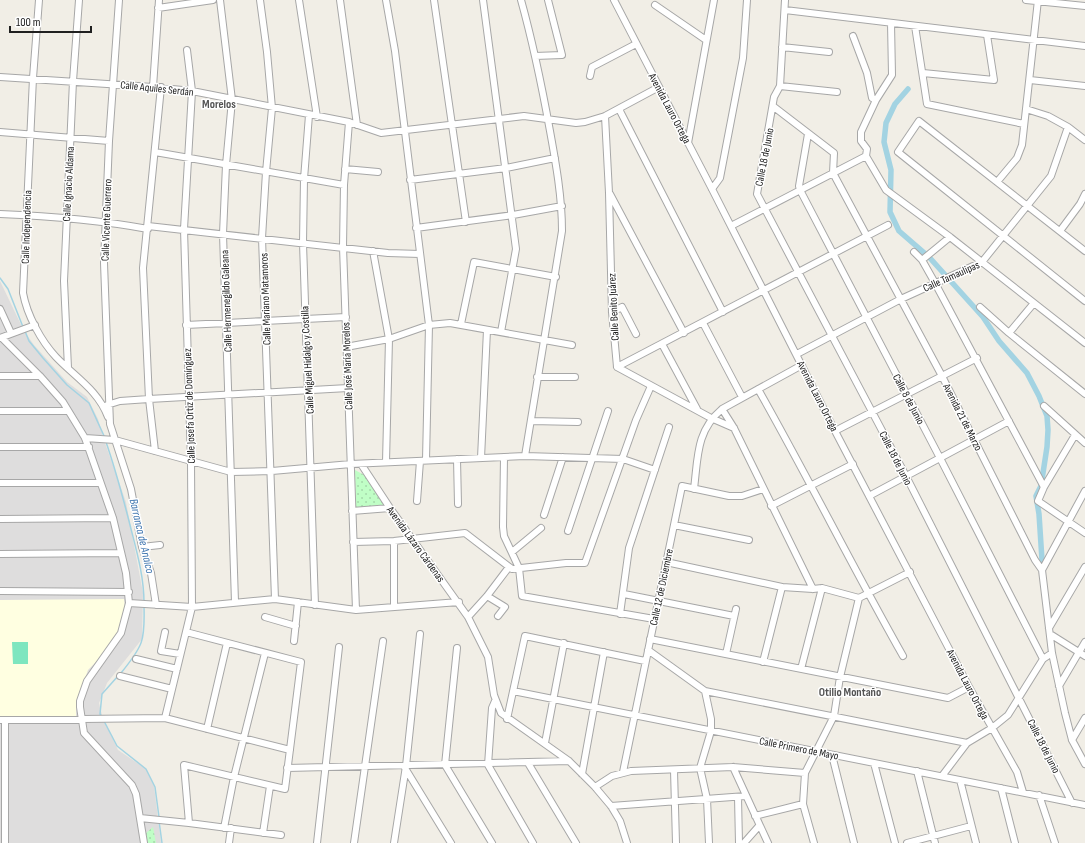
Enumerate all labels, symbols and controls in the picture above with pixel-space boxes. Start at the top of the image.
scale bar [10,8,91,34]
text: 100 m [16,15,41,30]
street label: Avenida Lauro Ortega [645,70,694,146]
street label: Calle Aquiles Serdán [120,78,194,99]
district label: Morelos [202,97,236,112]
street label: Calle 18 de Junio [752,126,777,187]
street label: Calle Ignacio Aldama [60,146,77,222]
street label: Calle Vicente Guerrero [99,178,114,261]
street label: Calle Independencia [19,190,34,264]
street label: Calle Hermenegildo Galeana [218,250,235,352]
street label: Calle Mariano Matamoros [257,253,274,345]
street label: Calle Tamaulipas [921,258,982,295]
street label: Calle Benito Juárez [605,273,622,341]
street label: Calle Miguel Hidalgo y Costilla [298,306,317,414]
street label: Calle José María Morelos [339,322,356,410]
street label: Calle Josefa Ortiz de Domínguez [181,348,198,464]
street label: Avenida Lauro Ortega [794,358,841,434]
street label: Calle 8 de Junio [890,372,927,427]
street label: Avenida 21 de Marzo [940,381,985,453]
street label: Calle 18 de Junio [876,429,915,488]
water label: Barranca de Analco [126,497,157,575]
street label: Avenida Lázaro Cárdenas [383,503,447,585]
street label: Calle 12 de Diciembre [647,548,676,627]
street label: Avenida Lauro Ortega [943,646,992,722]
district label: Otilio Montaño [819,685,881,700]
street label: Calle 18 de Junio [1024,717,1063,776]
street label: Calle Primero de Mayo [758,734,840,763]

